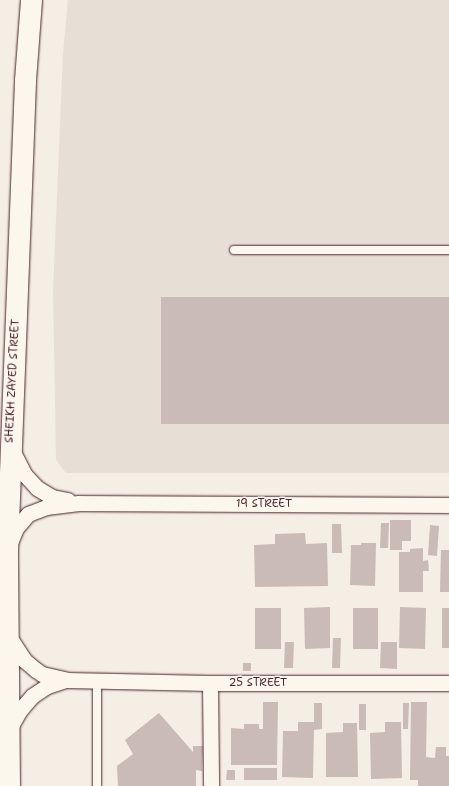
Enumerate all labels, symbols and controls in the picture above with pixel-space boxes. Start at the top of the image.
street label: SHEIKH ZAYED STREET [3,319,23,443]
street label: 19 STREET [236,497,292,511]
street label: 25 STREET [229,676,287,690]

